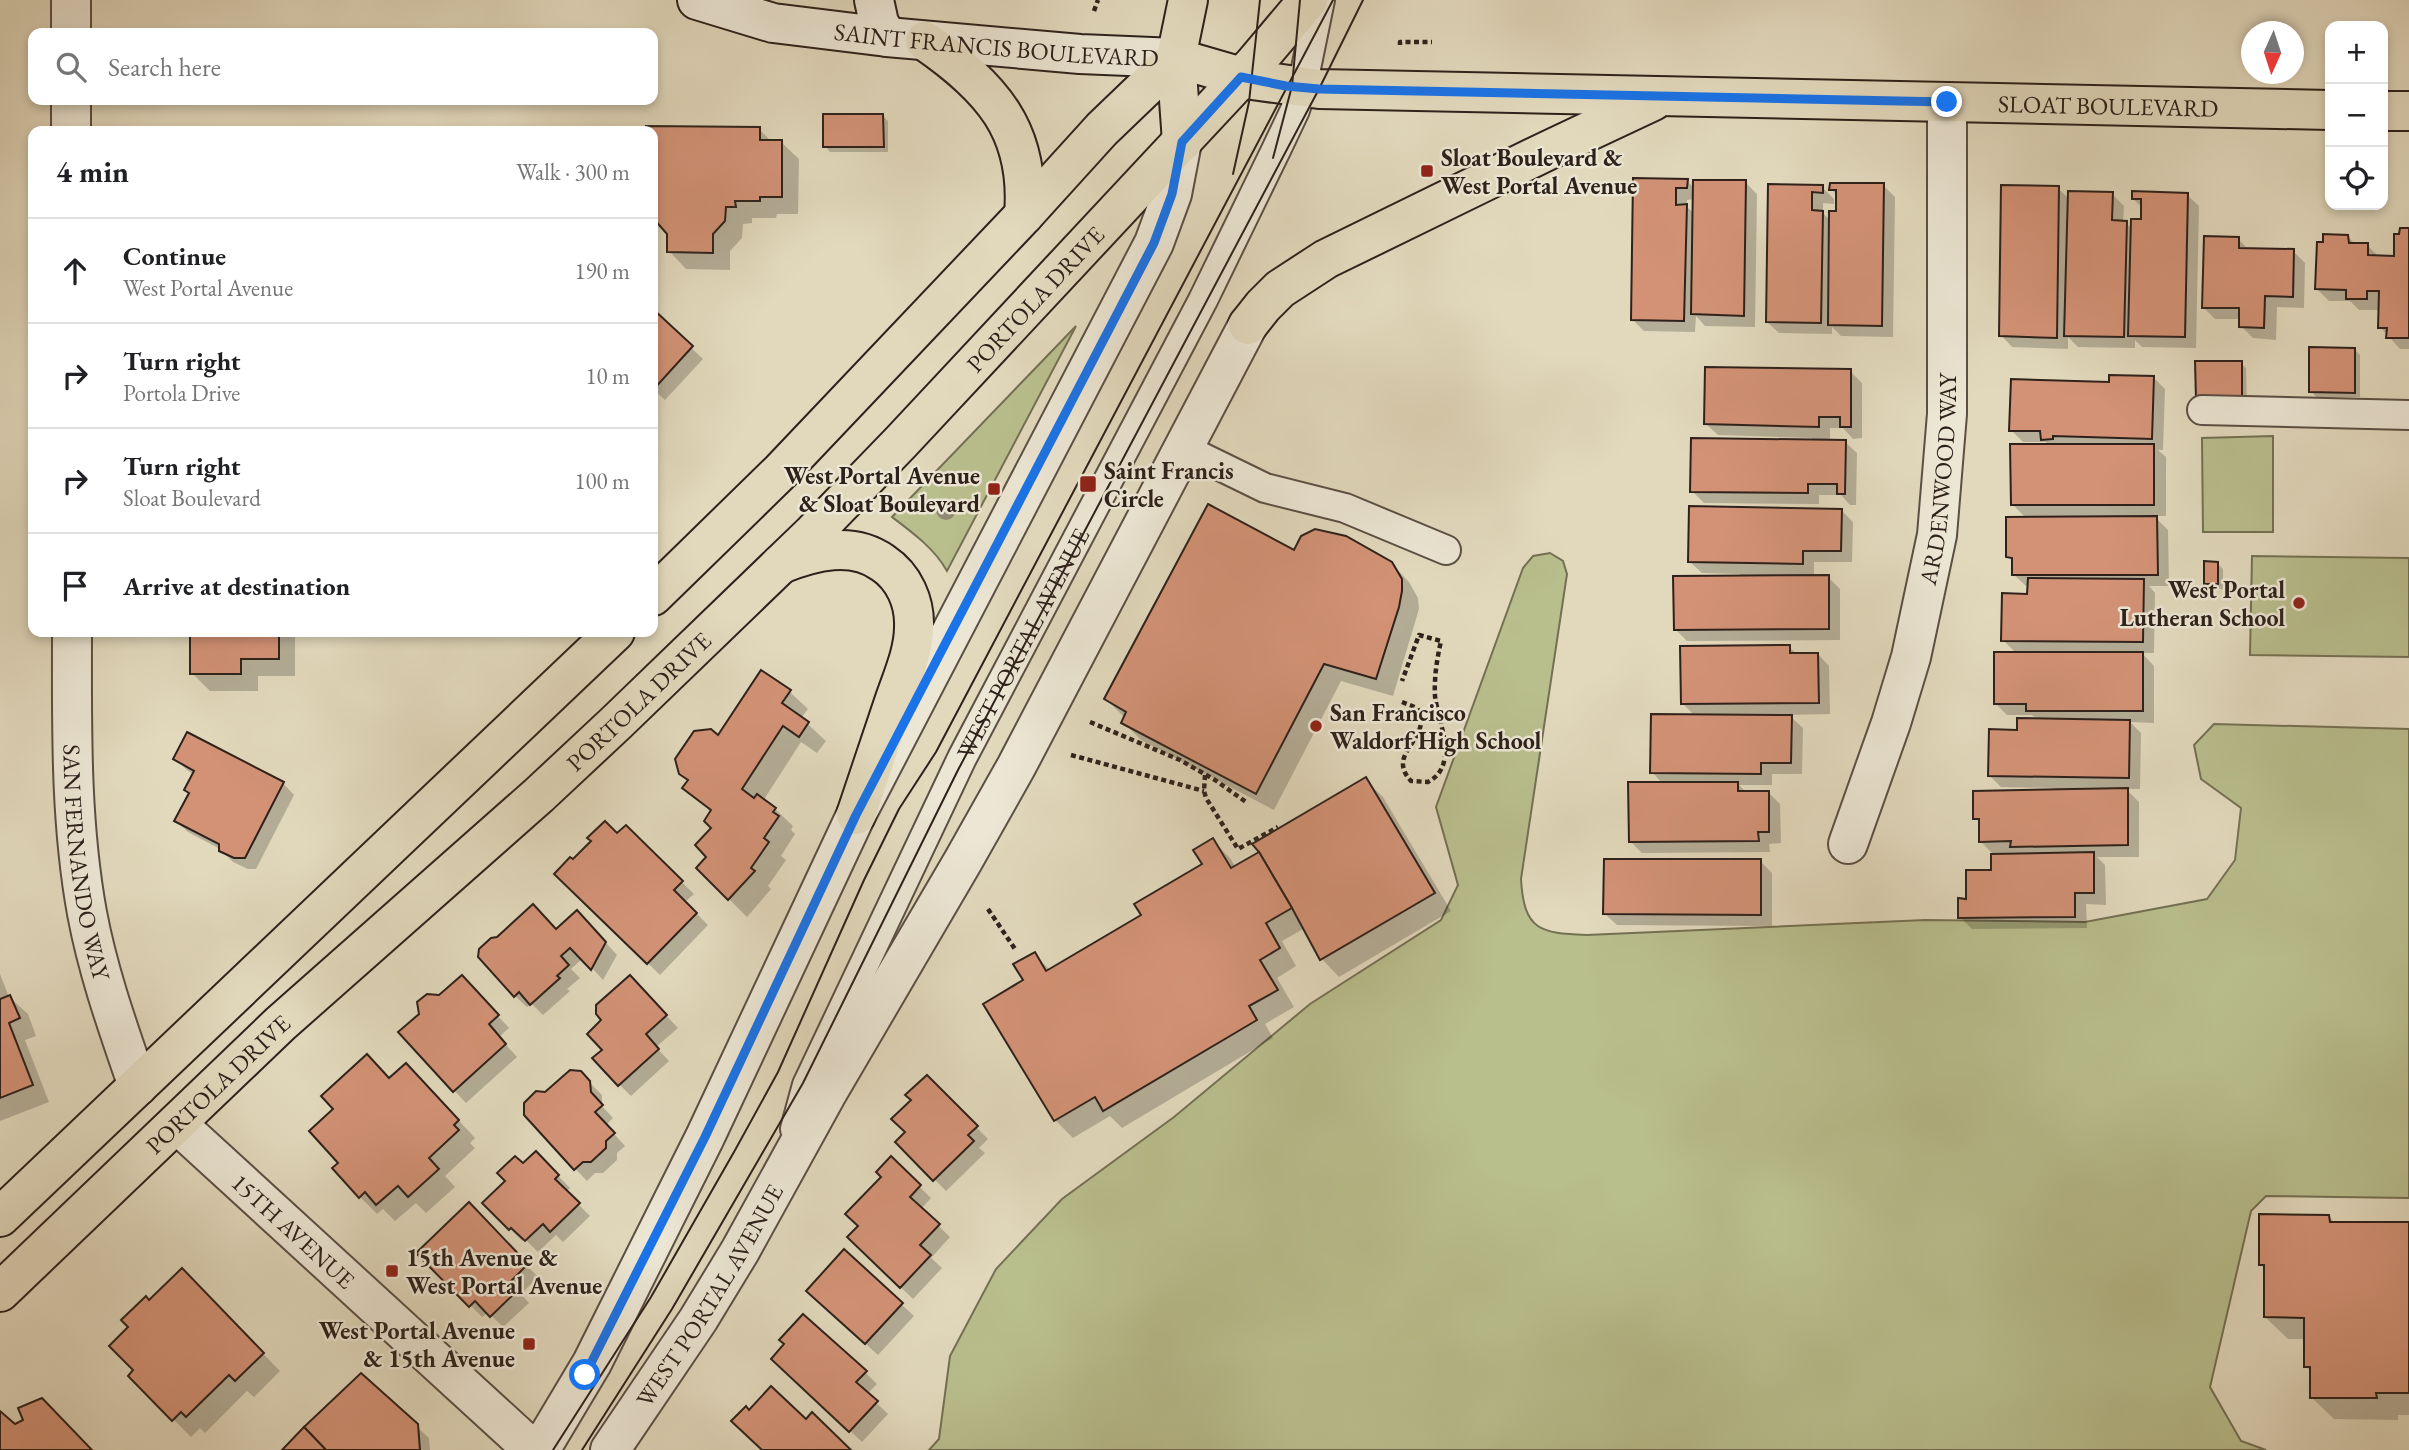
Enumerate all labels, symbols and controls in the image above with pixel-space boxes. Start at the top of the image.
street label: SAINT FRANCIS BOULEVARD [832,15,1159,73]
north arrow [2241,21,2304,84]
map controls [2325,21,2388,210]
button: + [2325,21,2388,84]
search box [28,28,658,105]
icon: search [52,48,90,86]
text: Search here [108,50,221,84]
button: − [2325,84,2388,147]
route end [1931,86,1962,117]
street label: SLOAT BOULEVARD [1998,88,2219,123]
place label: Sloat Boulevard & West Portal Avenue [1441,142,1637,201]
button: locate [2325,147,2388,210]
text: 4 min [56,152,129,191]
text: Walk · 300 m [516,157,630,187]
marker: Sloat Boulevard & West Portal Avenue [1419,163,1435,179]
street label: PORTOLA DRIVE [959,219,1111,378]
text: Continue [123,239,226,273]
icon: ahead [56,252,94,290]
text: 190 m [574,256,630,286]
text: West Portal Avenue [123,273,293,303]
text: Turn right [123,344,241,378]
icon: right [56,357,94,395]
text: 10 m [585,361,630,391]
street label: ARDENWOOD WAY [1911,372,1963,589]
text: Portola Drive [123,378,240,408]
text: Turn right [123,449,241,483]
place label: Saint Francis Circle [1104,455,1234,514]
place label: West Portal Avenue & Sloat Boulevard [784,460,981,519]
icon: right [56,462,94,500]
text: 100 m [574,466,630,496]
marker: Saint Francis Circle [1078,474,1098,494]
marker: West Portal Avenue & Sloat Boulevard [986,481,1002,497]
text: Sloat Boulevard [123,483,261,513]
street label: WEST PORTAL AVENUE [949,523,1096,764]
icon: arrive [56,567,94,605]
text: Arrive at destination [123,569,350,603]
place label: West Portal Lutheran School [2120,574,2285,633]
marker: West Portal Lutheran School [2291,595,2307,611]
street label: PORTOLA DRIVE [559,625,717,777]
place label: San Francisco Waldorf High School [1330,697,1541,757]
marker: San Francisco Waldorf High School [1308,718,1324,734]
street label: SAN FERNANDO WAY [57,744,118,985]
street label: PORTOLA DRIVE [139,1007,296,1160]
street label: 15TH AVENUE [225,1166,362,1295]
street label: WEST PORTAL AVENUE [628,1178,790,1413]
place label: 15th Avenue & West Portal Avenue [406,1242,602,1301]
marker: 15th Avenue & West Portal Avenue [384,1263,400,1279]
place label: West Portal Avenue & 15th Avenue [319,1315,515,1374]
marker: West Portal Avenue & 15th Avenue [521,1336,537,1352]
route start [569,1359,600,1390]

